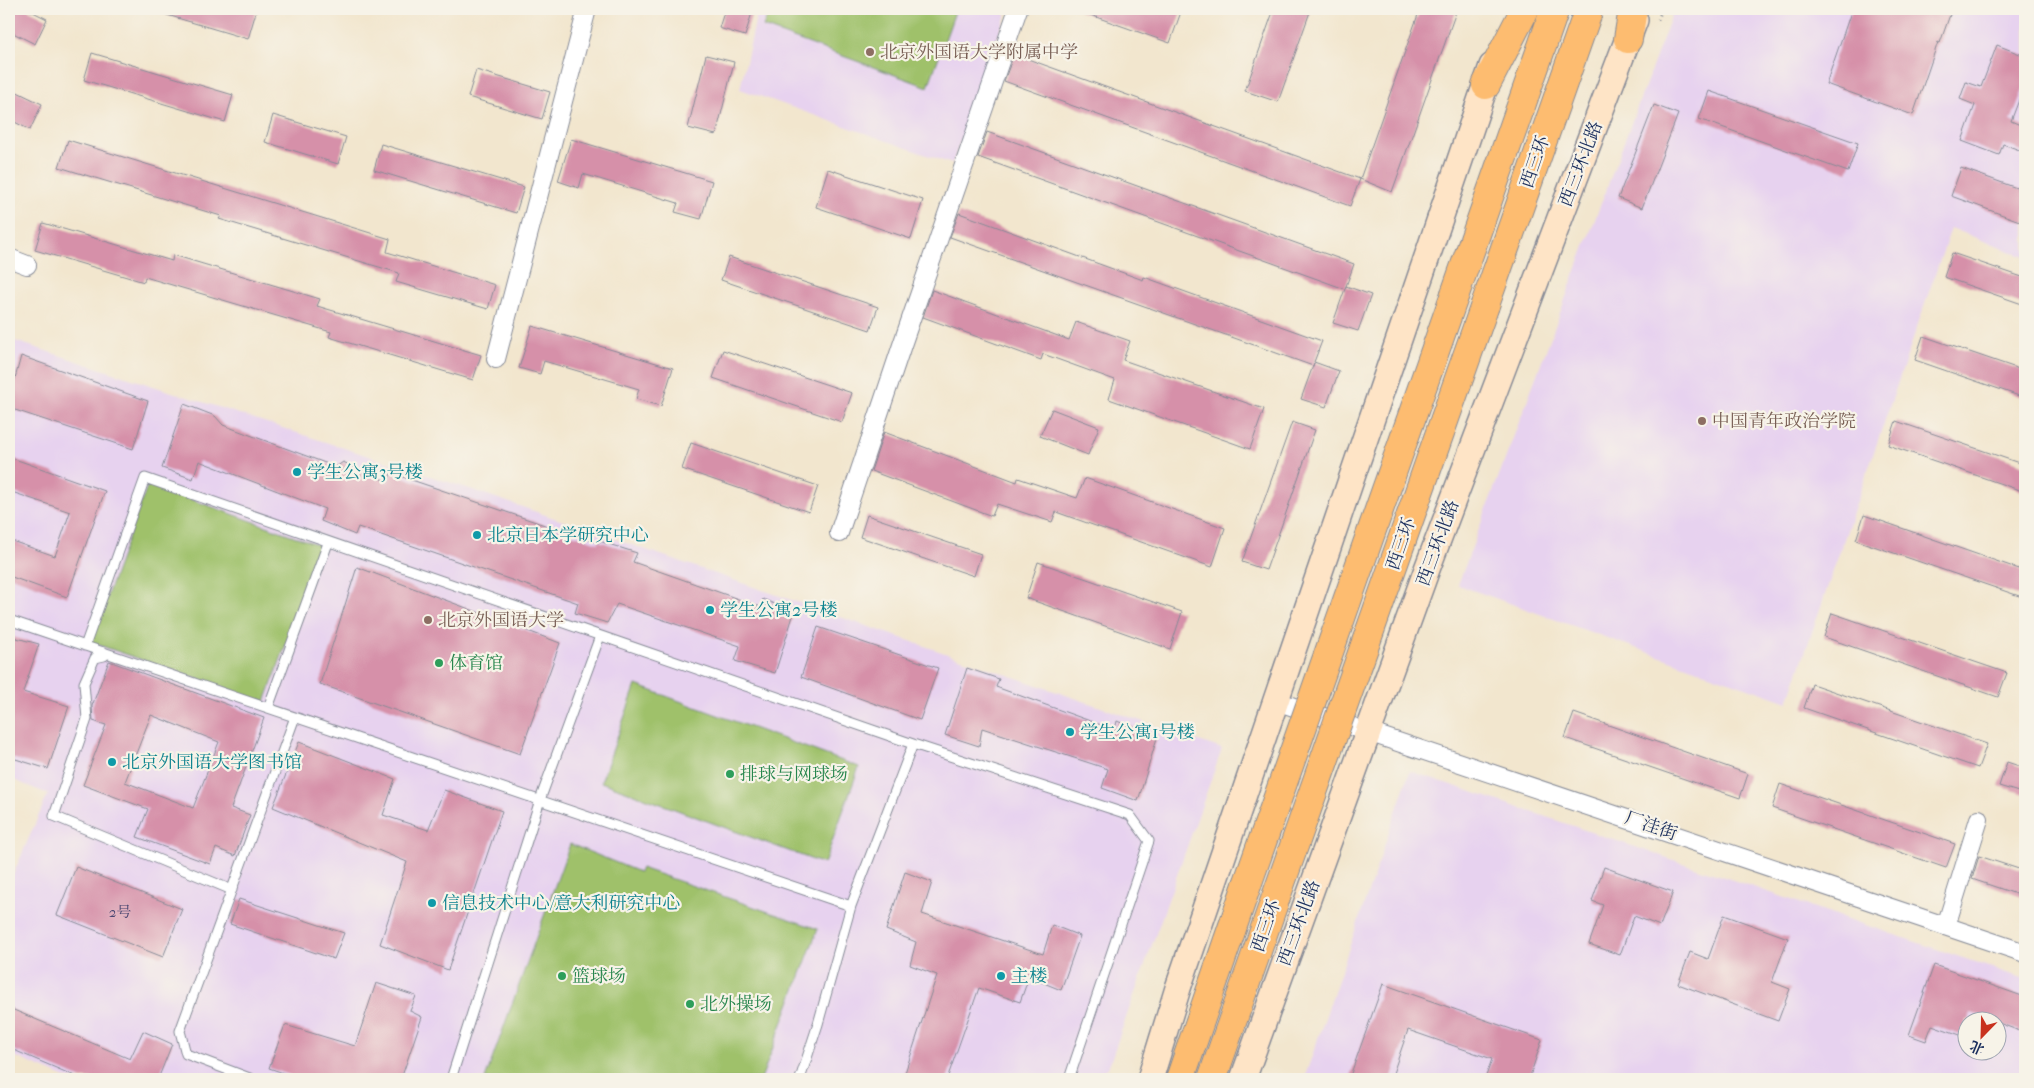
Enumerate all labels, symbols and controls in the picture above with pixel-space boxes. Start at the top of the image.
place label: 北京外国语大学附属中学 [880,42,1078,63]
marker: 北京外国语大学附属中学 [864,46,876,58]
street label: 西三环北路 [1555,118,1607,210]
street label: 西三环 [1516,133,1554,191]
place label: 中国青年政治学院 [1712,411,1856,432]
marker: 中国青年政治学院 [1696,415,1708,427]
place label: 学生公寓3号楼 [307,462,422,483]
marker: 学生公寓3号楼 [291,466,303,478]
street label: 西三环北路 [1413,497,1463,589]
street label: 西三环 [1382,515,1420,573]
place label: 北京日本学研究中心 [487,525,649,546]
marker: 北京日本学研究中心 [471,529,483,541]
place label: 学生公寓2号楼 [720,600,837,621]
marker: 学生公寓2号楼 [704,604,716,616]
place label: 北京外国语大学 [438,610,564,631]
marker: 北京外国语大学 [422,614,434,626]
place label: 体育馆 [449,653,503,674]
marker: 体育馆 [433,657,445,669]
place label: 学生公寓1号楼 [1080,722,1194,743]
marker: 学生公寓1号楼 [1064,726,1076,738]
place label: 北京外国语大学图书馆 [122,752,302,773]
marker: 北京外国语大学图书馆 [106,756,118,768]
place label: 排球与网球场 [740,764,848,785]
marker: 排球与网球场 [724,768,736,780]
street label: 厂洼街 [1622,807,1680,845]
street label: 西三环北路 [1274,877,1324,969]
place label: 信息技术中心/意大利研究中心 [442,893,680,914]
marker: 信息技术中心/意大利研究中心 [426,897,438,909]
street label: 西三环 [1247,897,1285,955]
house number: 2号 [109,903,131,921]
place label: 篮球场 [572,966,626,987]
place label: 主楼 [1011,966,1047,987]
marker: 篮球场 [556,970,568,982]
marker: 主楼 [995,970,1007,982]
place label: 北外操场 [700,994,772,1015]
marker: 北外操场 [684,998,696,1010]
north arrow [1956,1010,2006,1060]
text: 北 [1967,1037,1987,1058]

